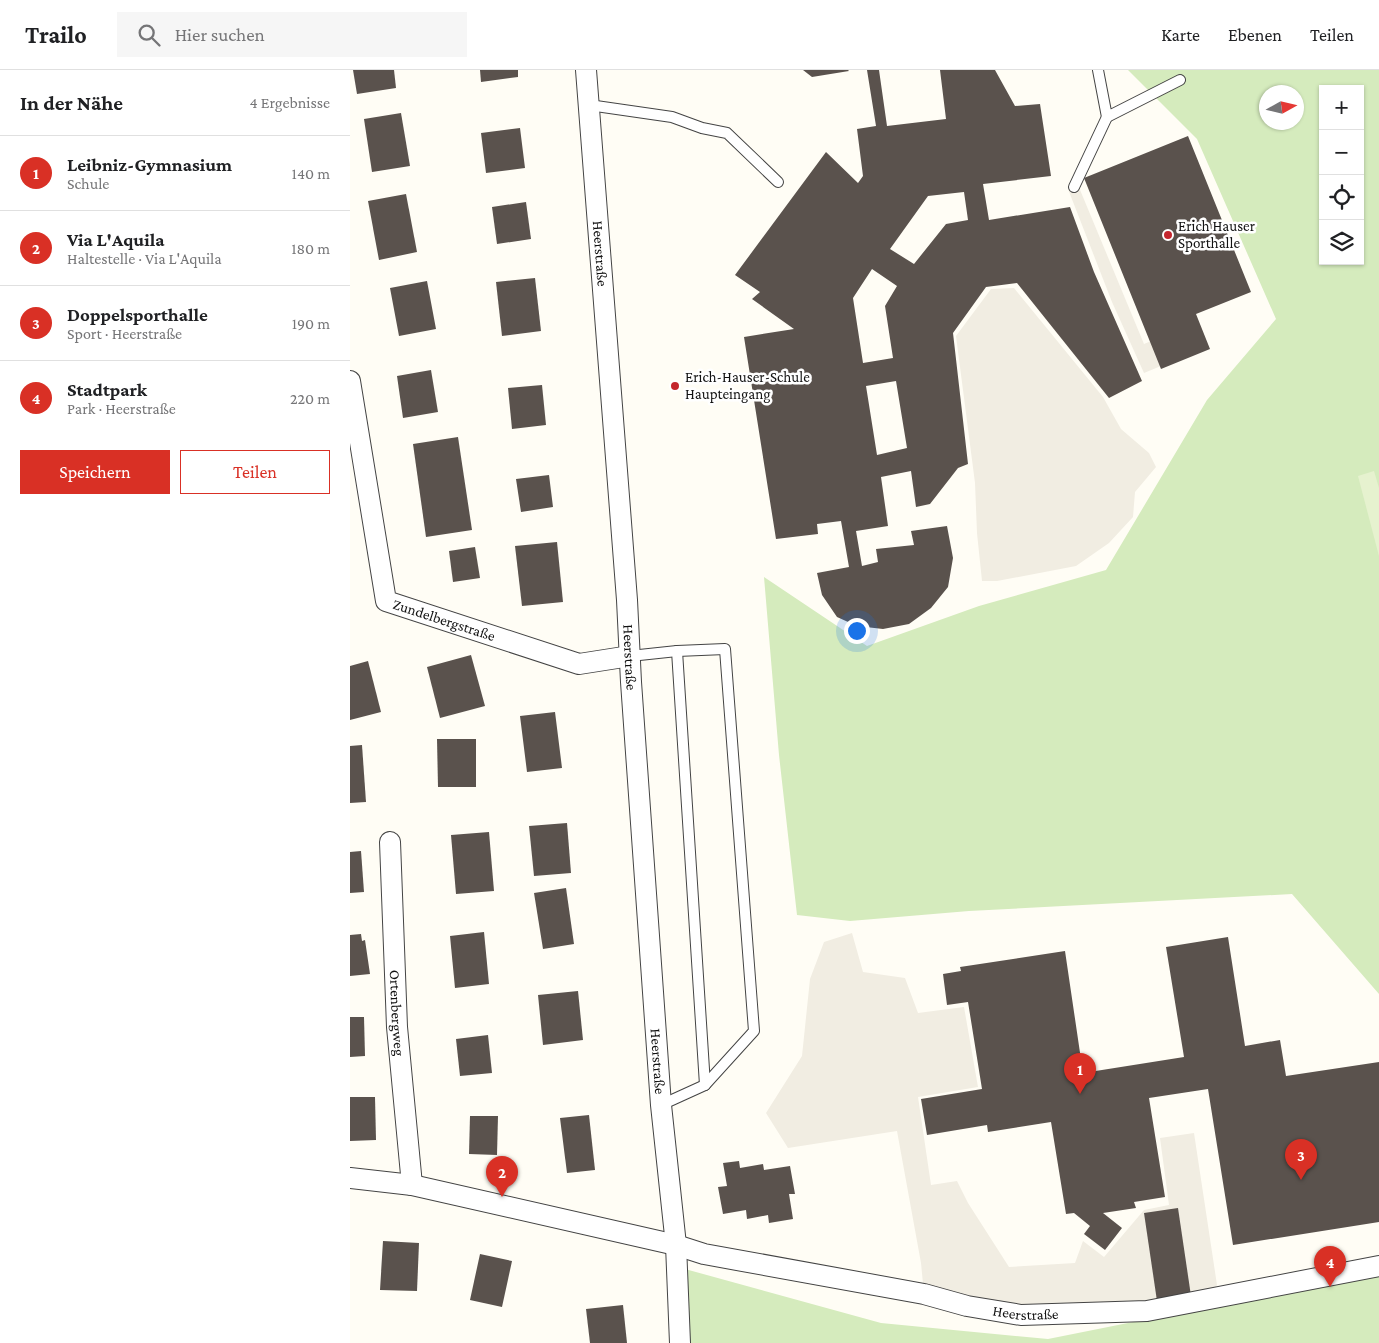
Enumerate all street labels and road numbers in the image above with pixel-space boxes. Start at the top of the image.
street label: Heerstraße [590,220,611,287]
street label: Zundelbergstraße [391,596,498,644]
street label: Heerstraße [620,624,640,691]
street label: Ortenbergweg [387,969,408,1057]
street label: Heerstraße [648,1028,668,1095]
street label: Heerstraße [992,1302,1059,1323]

